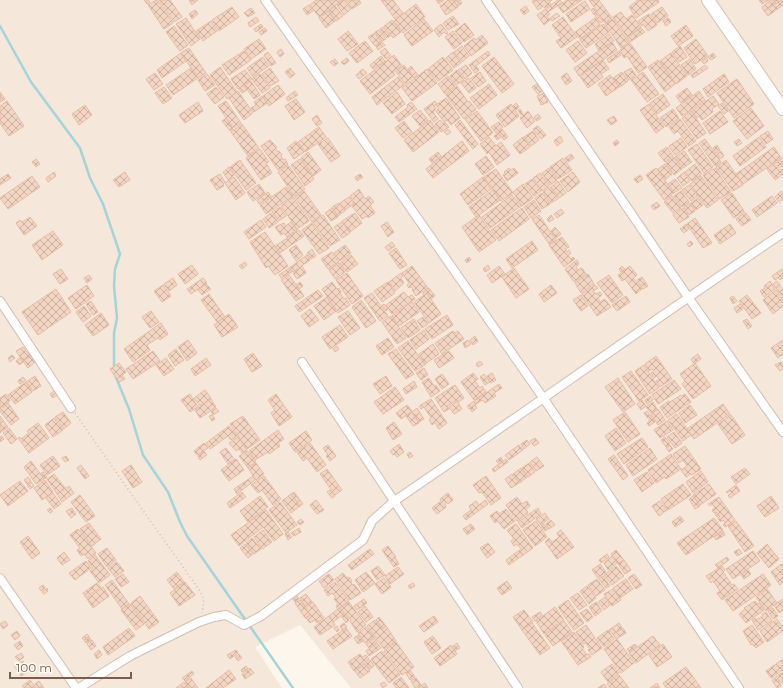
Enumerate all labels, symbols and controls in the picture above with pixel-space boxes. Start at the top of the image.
scale bar [10,654,131,680]
text: 100 m [16,660,52,675]

